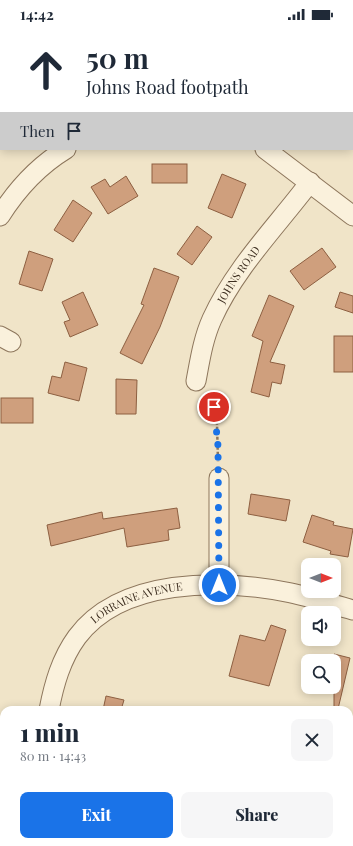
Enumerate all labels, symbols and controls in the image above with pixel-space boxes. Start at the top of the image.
text: 14:42 [20,4,54,24]
text: 50 m [86,39,149,76]
icon: ahead [20,44,72,96]
text: Johns Road footpath [86,75,249,99]
icon: arrive [63,120,85,142]
text: Then [20,121,55,141]
street label: JOHNS ROAD [213,243,263,307]
pin [197,390,231,424]
icon: arrive [203,396,225,418]
north arrow [301,558,341,598]
map controls [301,558,341,694]
position arrow [198,564,240,606]
street label: LORRAINE AVENUE [87,578,183,626]
button: sound [301,606,341,646]
button: search [301,654,341,694]
text: 1 min [20,716,79,748]
button: close [291,719,333,761]
text: 80 m · 14:43 [20,747,86,764]
button: Exit [20,792,173,838]
button: Share [181,792,333,838]

